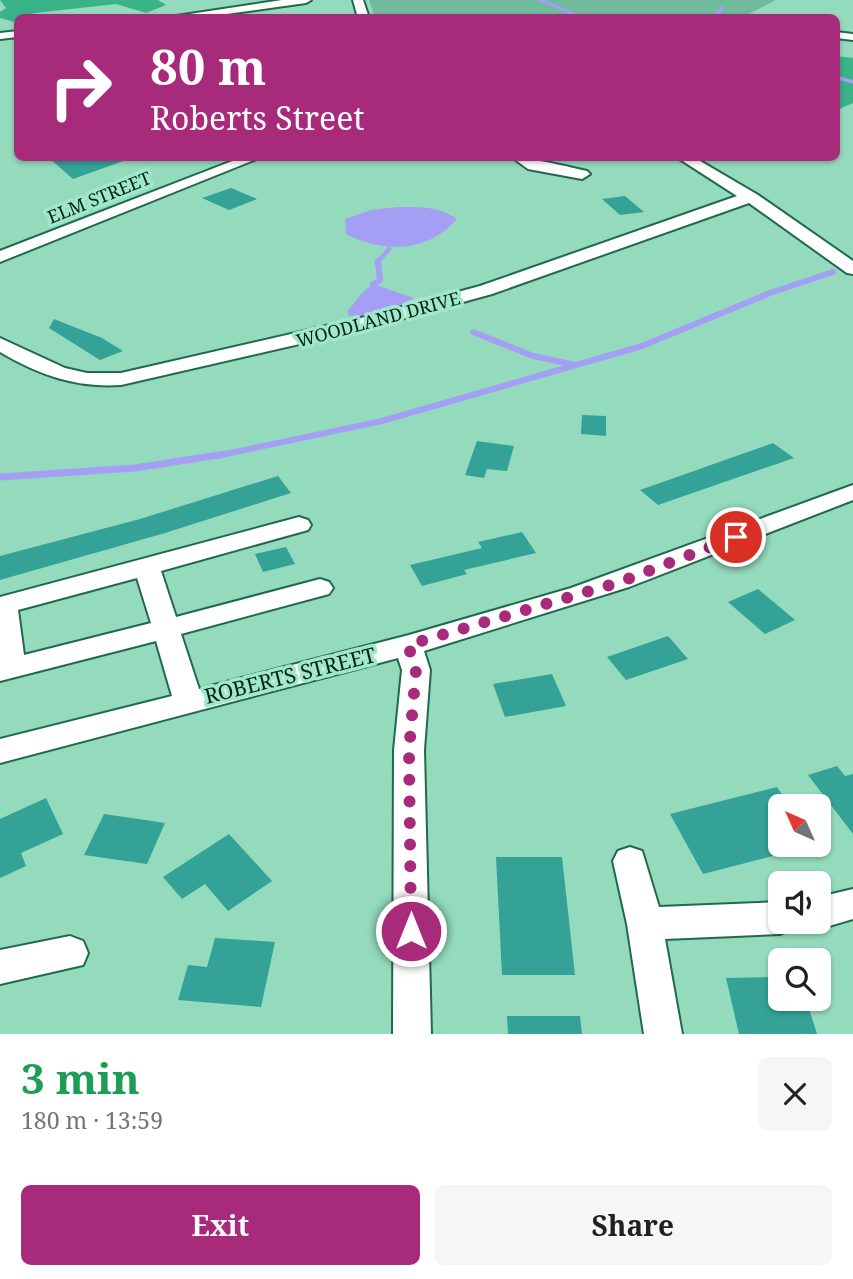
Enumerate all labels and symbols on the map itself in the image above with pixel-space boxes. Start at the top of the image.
street label: ELM STREET [44,165,154,229]
street label: WOODLAND DRIVE [293,286,463,352]
pin [706,507,766,567]
street label: ROBERTS STREET [201,640,379,710]
north arrow [768,794,831,858]
position arrow [374,894,448,968]

